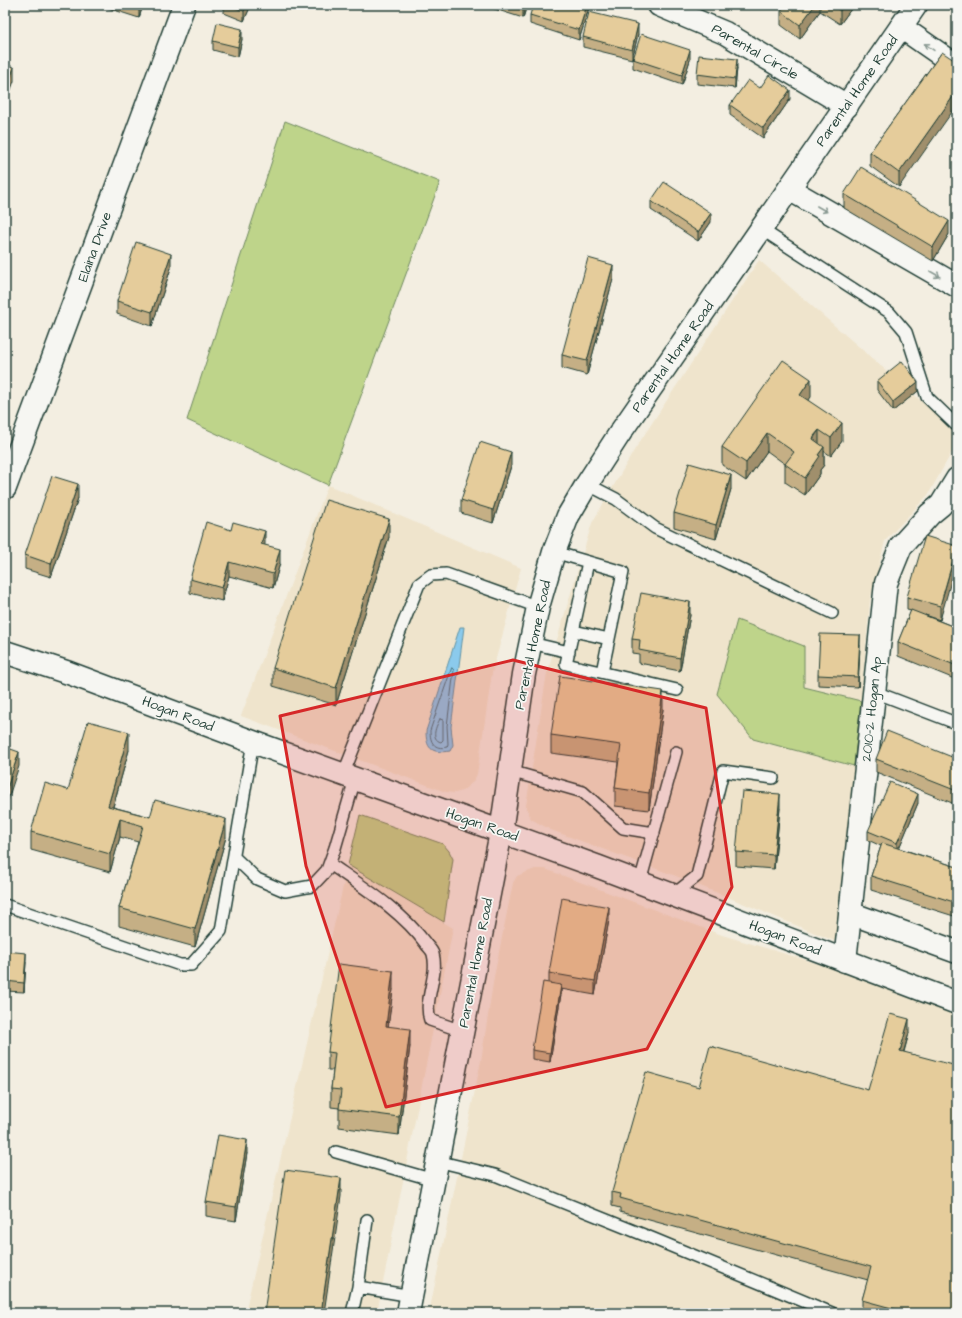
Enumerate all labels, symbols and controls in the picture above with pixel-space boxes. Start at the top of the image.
street label: Parental Circle [708,19,803,85]
street label: Parental Home Road [811,31,903,151]
one-way arrow [924,43,935,51]
one-way arrow [816,205,828,213]
street label: Elaina Drive [73,209,117,285]
one-way arrow [929,270,941,278]
street label: Parental Home Road [627,297,719,417]
street label: Parental Home Road [510,579,556,711]
street label: 2010-2 Hogan Ap [857,655,887,763]
street label: Hogan Road [139,691,217,737]
street label: Hogan Road [443,803,521,847]
street label: Parental Home Road [454,897,498,1029]
street label: Hogan Road [746,915,824,961]

